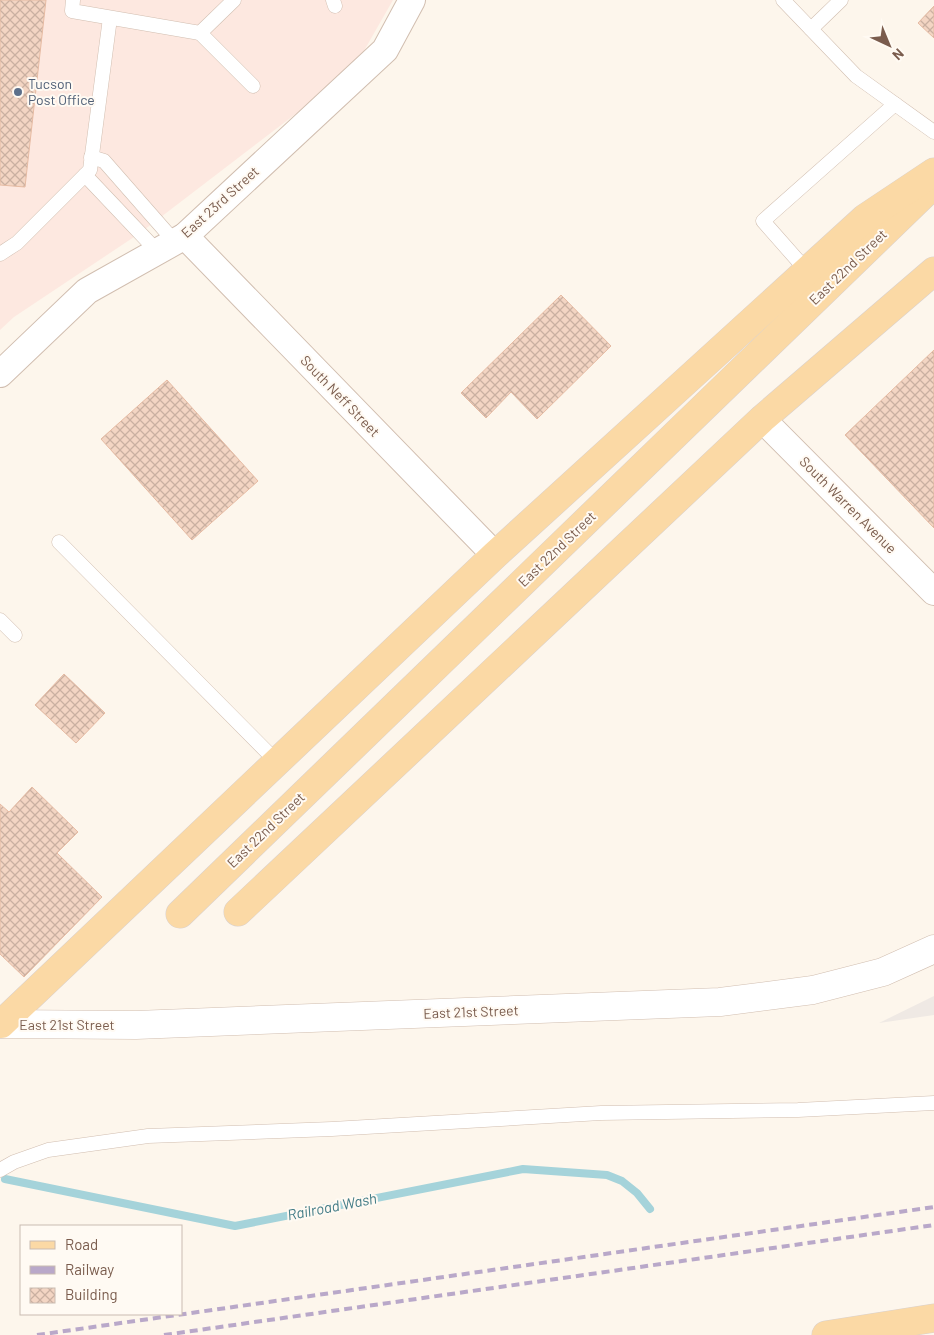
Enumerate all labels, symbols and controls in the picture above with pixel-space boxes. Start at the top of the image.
north arrow [864,20,914,70]
text: N [889,45,908,64]
place label: Tucson Post Office [28,75,95,108]
marker: Tucson Post Office [12,86,24,98]
street label: East 23rd Street [177,162,262,241]
street label: East 22nd Street [805,225,890,308]
street label: South Neff Street [297,351,383,440]
street label: South Warren Avenue [796,453,900,557]
street label: East 22nd Street [514,507,599,590]
street label: East 22nd Street [223,788,308,871]
street label: East 21st Street [423,1001,519,1022]
street label: East 21st Street [19,1016,115,1033]
water label: Railroad Wash [286,1188,378,1224]
legend [20,1225,182,1315]
text: Road [65,1235,98,1253]
text: Railway [65,1260,114,1278]
text: Building [65,1285,118,1303]

